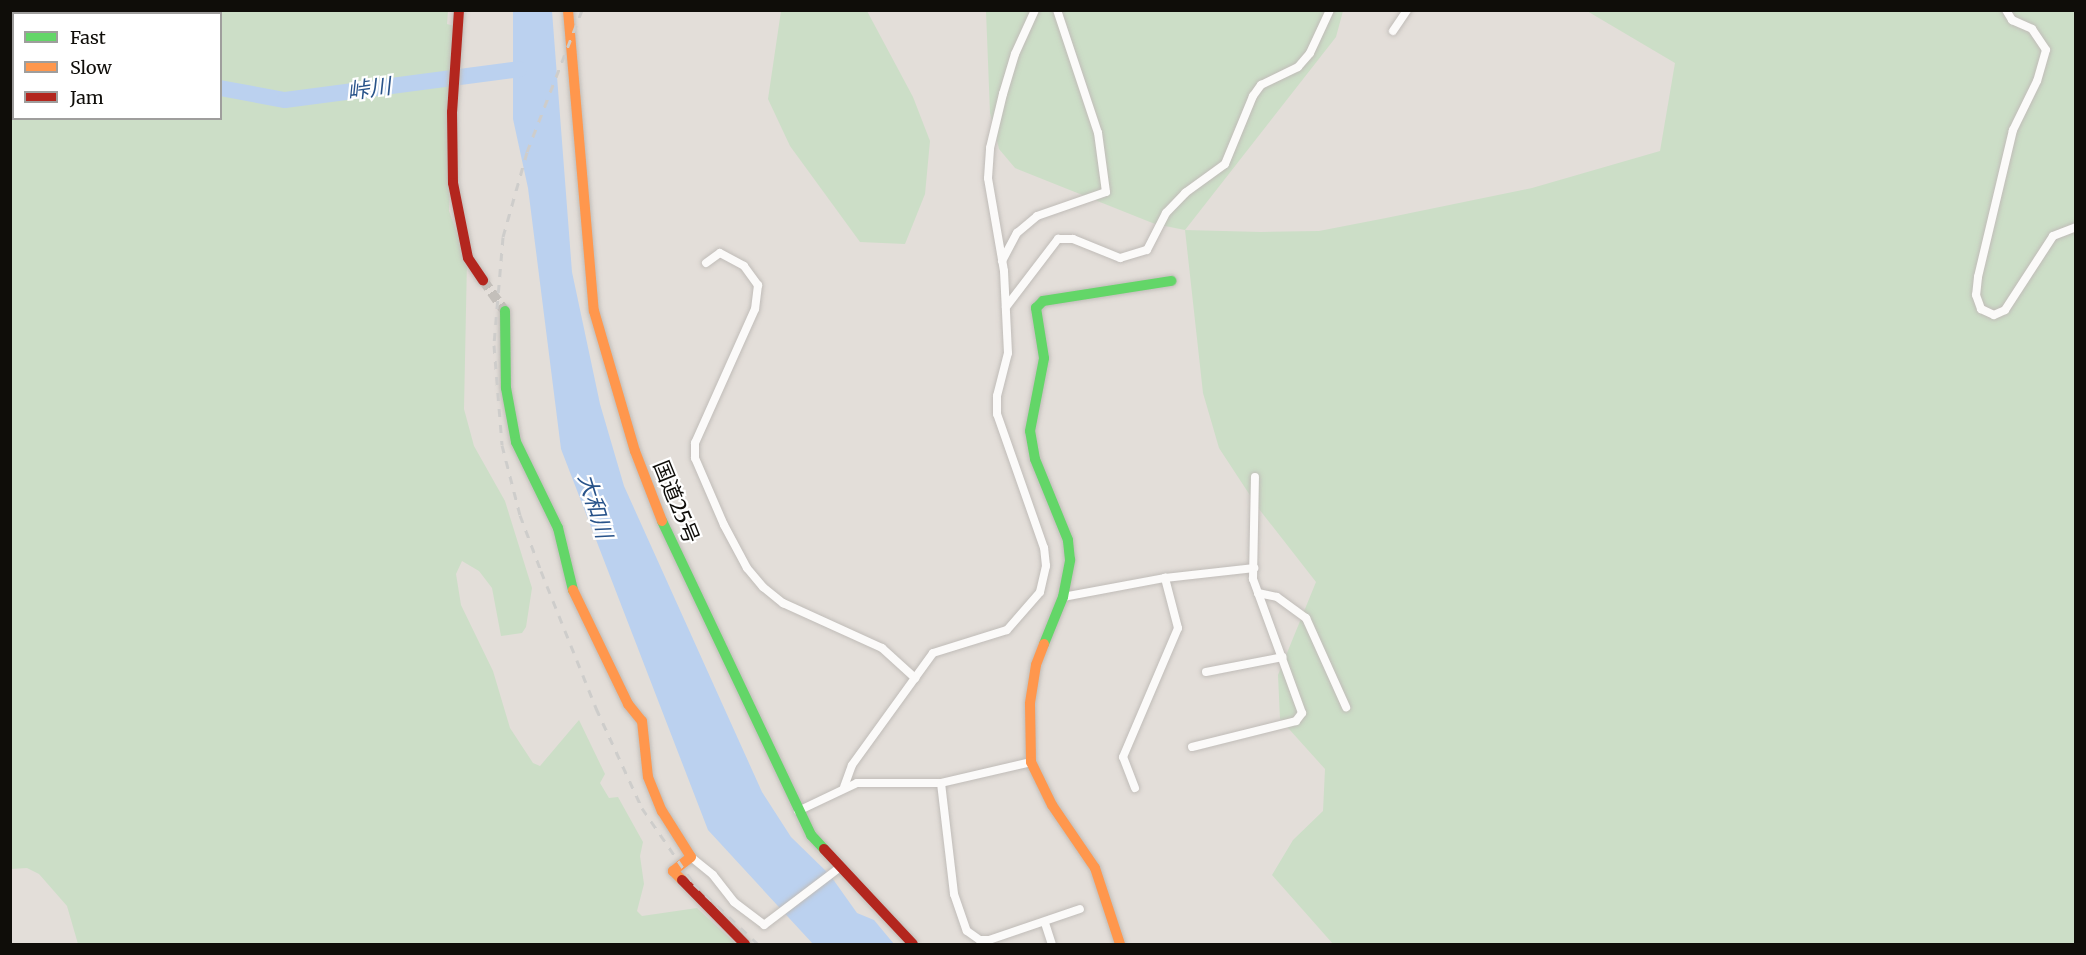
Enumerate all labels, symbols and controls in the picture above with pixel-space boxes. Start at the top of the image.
legend [12,12,222,120]
text: Fast [70,26,106,49]
text: Slow [70,56,112,79]
water label: 峠川 [345,73,393,105]
text: Jam [70,86,104,109]
street label: 国道25号 [648,457,704,547]
water label: 大和川 [573,471,617,541]

